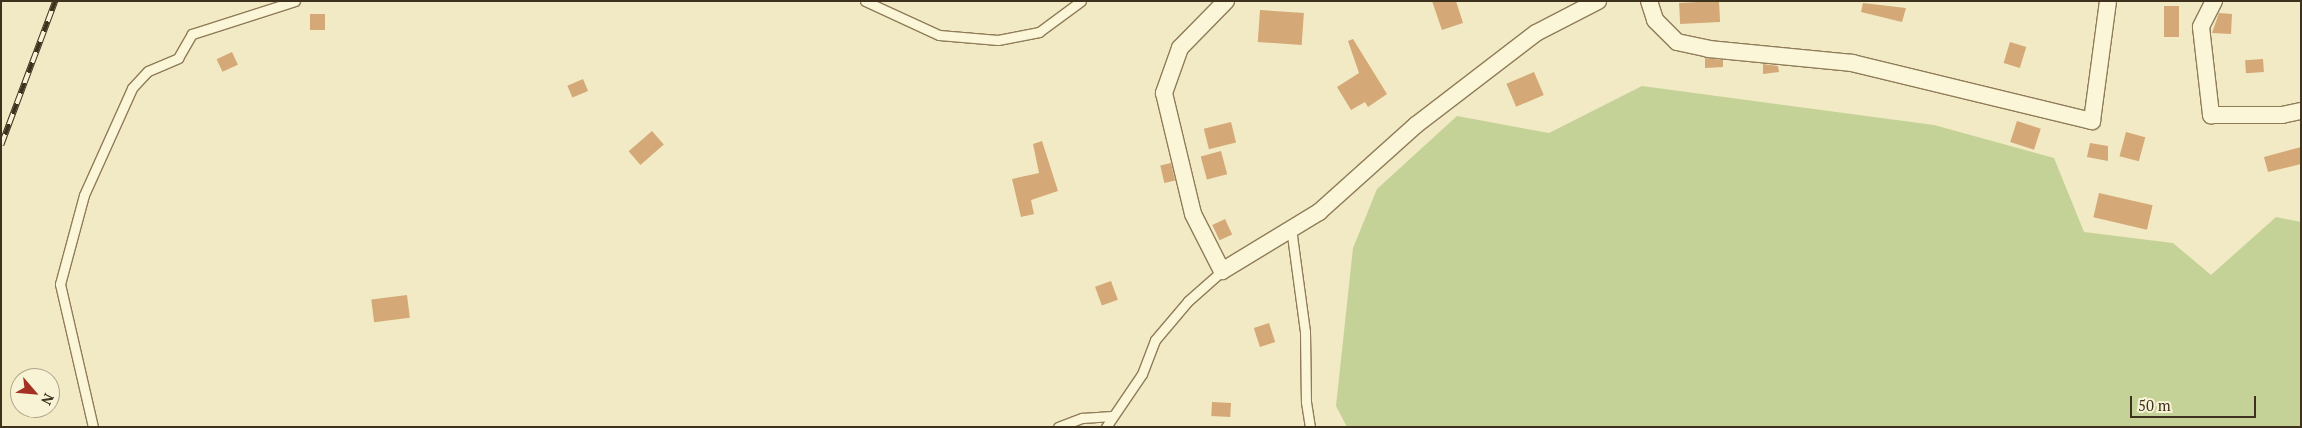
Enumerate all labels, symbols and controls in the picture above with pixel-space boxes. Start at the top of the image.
north arrow [10,368,60,418]
scale bar [2132,386,2258,418]
text: N [37,391,59,409]
text: 50 m [2138,395,2171,415]

